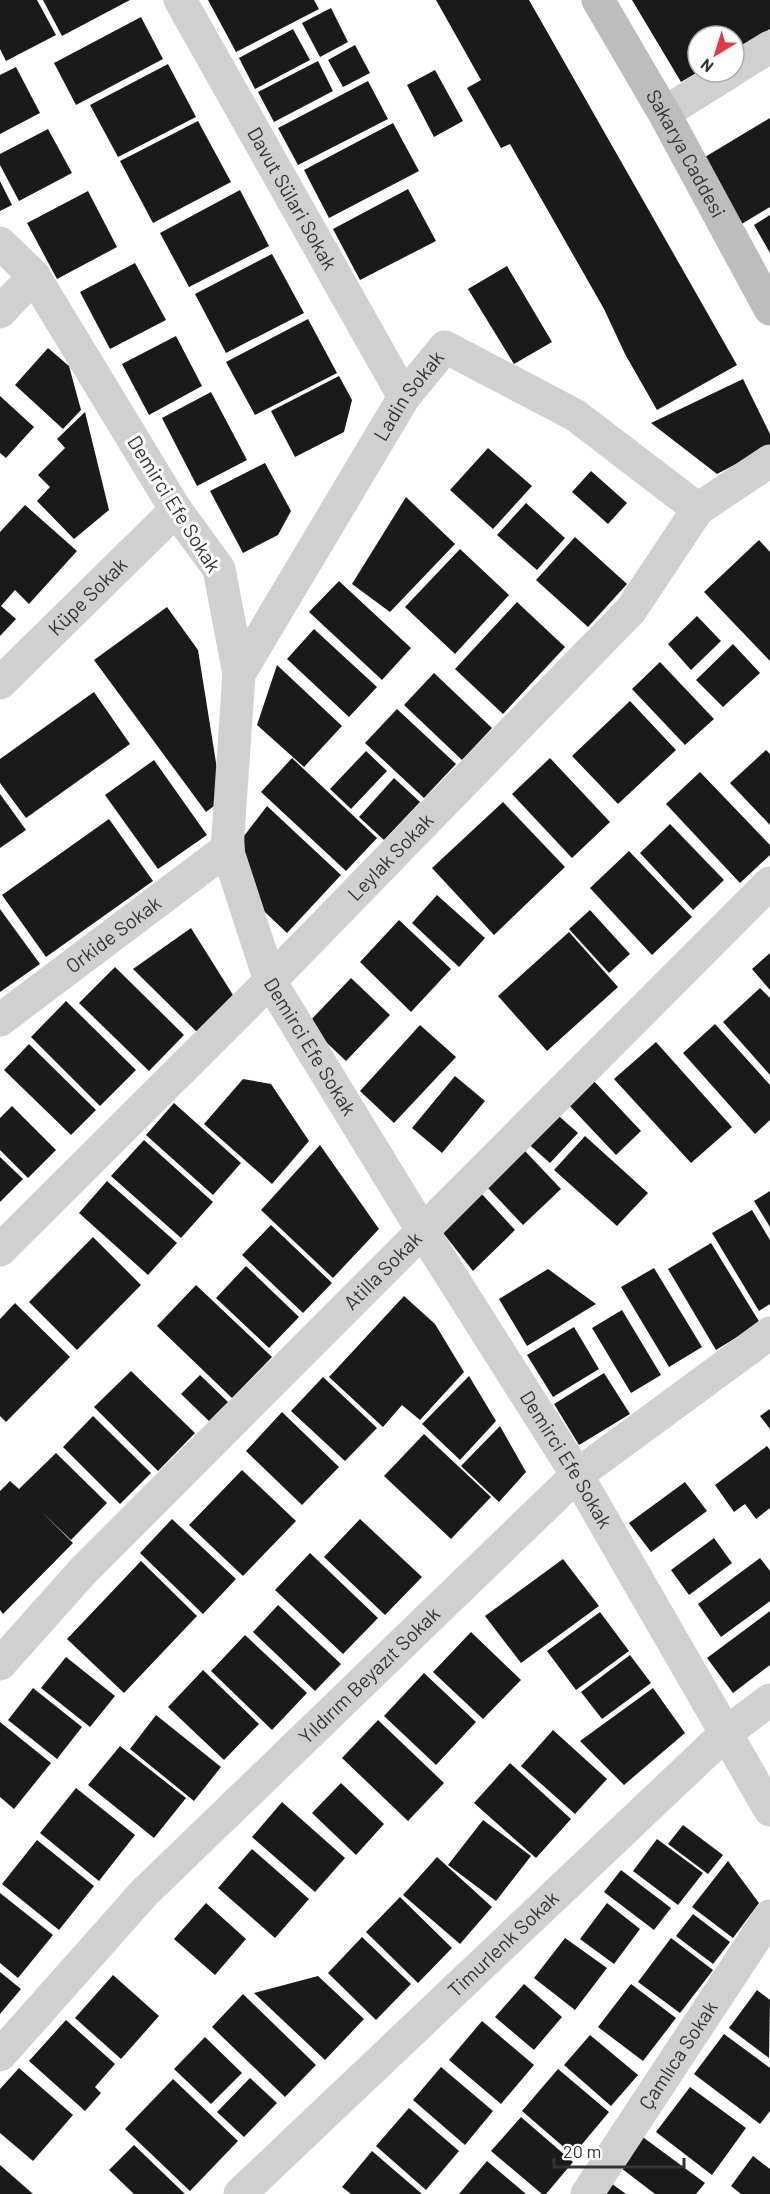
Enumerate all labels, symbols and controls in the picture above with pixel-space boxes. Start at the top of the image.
north arrow [686,24,746,84]
text: N [696,55,716,77]
street label: Sakarya Caddesi [642,85,731,221]
street label: Davut Sülari Sokak [243,122,343,274]
street label: Ladin Sokak [368,345,448,445]
street label: Demirci Efe Sokak [123,431,227,576]
street label: Küpe Sokak [42,552,132,640]
street label: Leylak Sokak [342,808,438,905]
street label: Orkide Sokak [60,890,165,977]
street label: Demirci Efe Sokak [260,973,362,1119]
street label: Atilla Sokak [338,1226,426,1314]
street label: Demirci Efe Sokak [516,1386,618,1532]
street label: Yıldırım Beyazıt Sokak [293,1601,444,1748]
street label: Timurlenk Sokak [442,1885,563,2002]
street label: Çamlıca Sokak [633,1996,722,2114]
scale bar [554,2131,684,2169]
text: 20 m [563,2140,601,2162]

